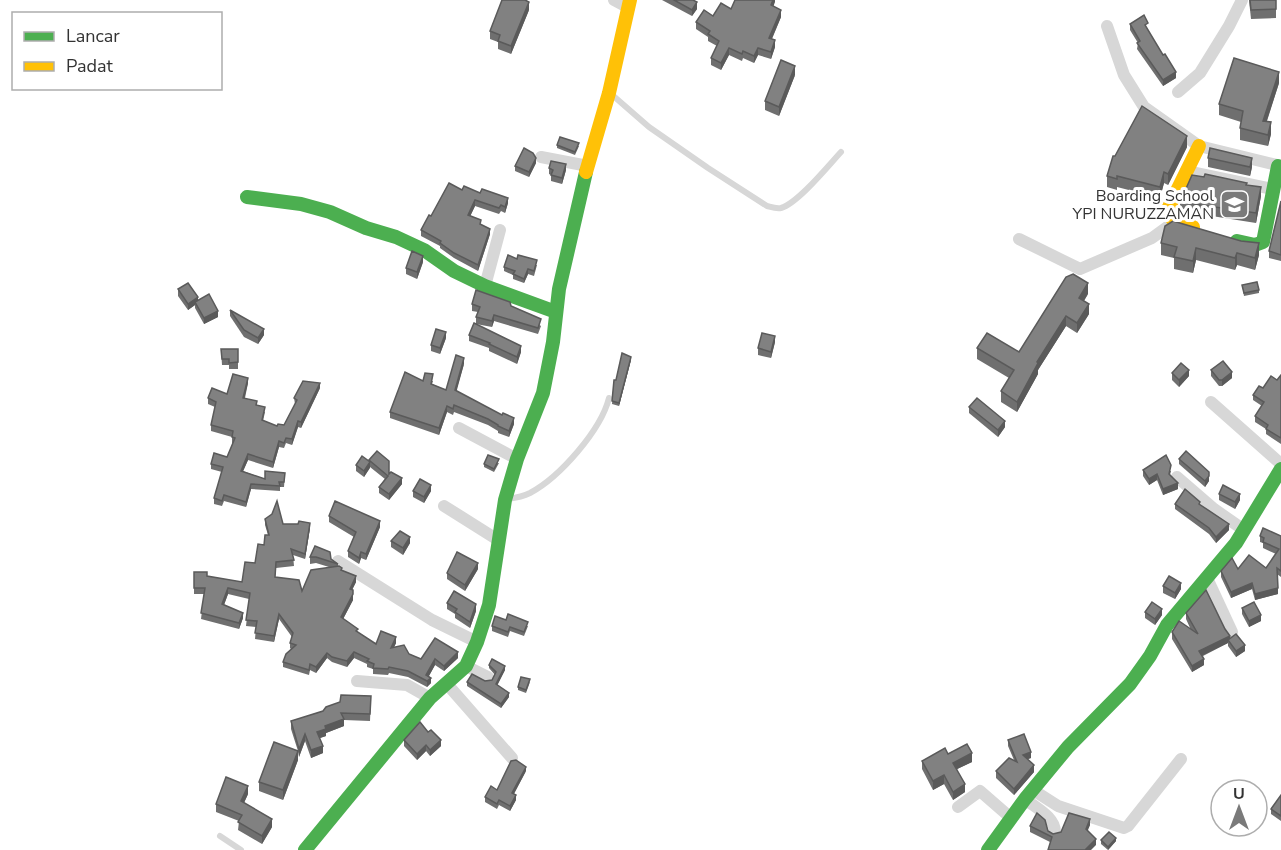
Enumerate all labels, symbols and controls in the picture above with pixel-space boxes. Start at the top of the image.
legend [12,12,222,90]
text: Lancar [66,24,120,48]
text: Padat [66,54,114,78]
place label: Boarding School YPI NURUZZAMAN [1071,185,1214,225]
school or university icon: Boarding School YPI NURUZZAMAN [1219,189,1251,221]
north arrow [1209,778,1269,838]
text: U [1233,783,1245,805]

